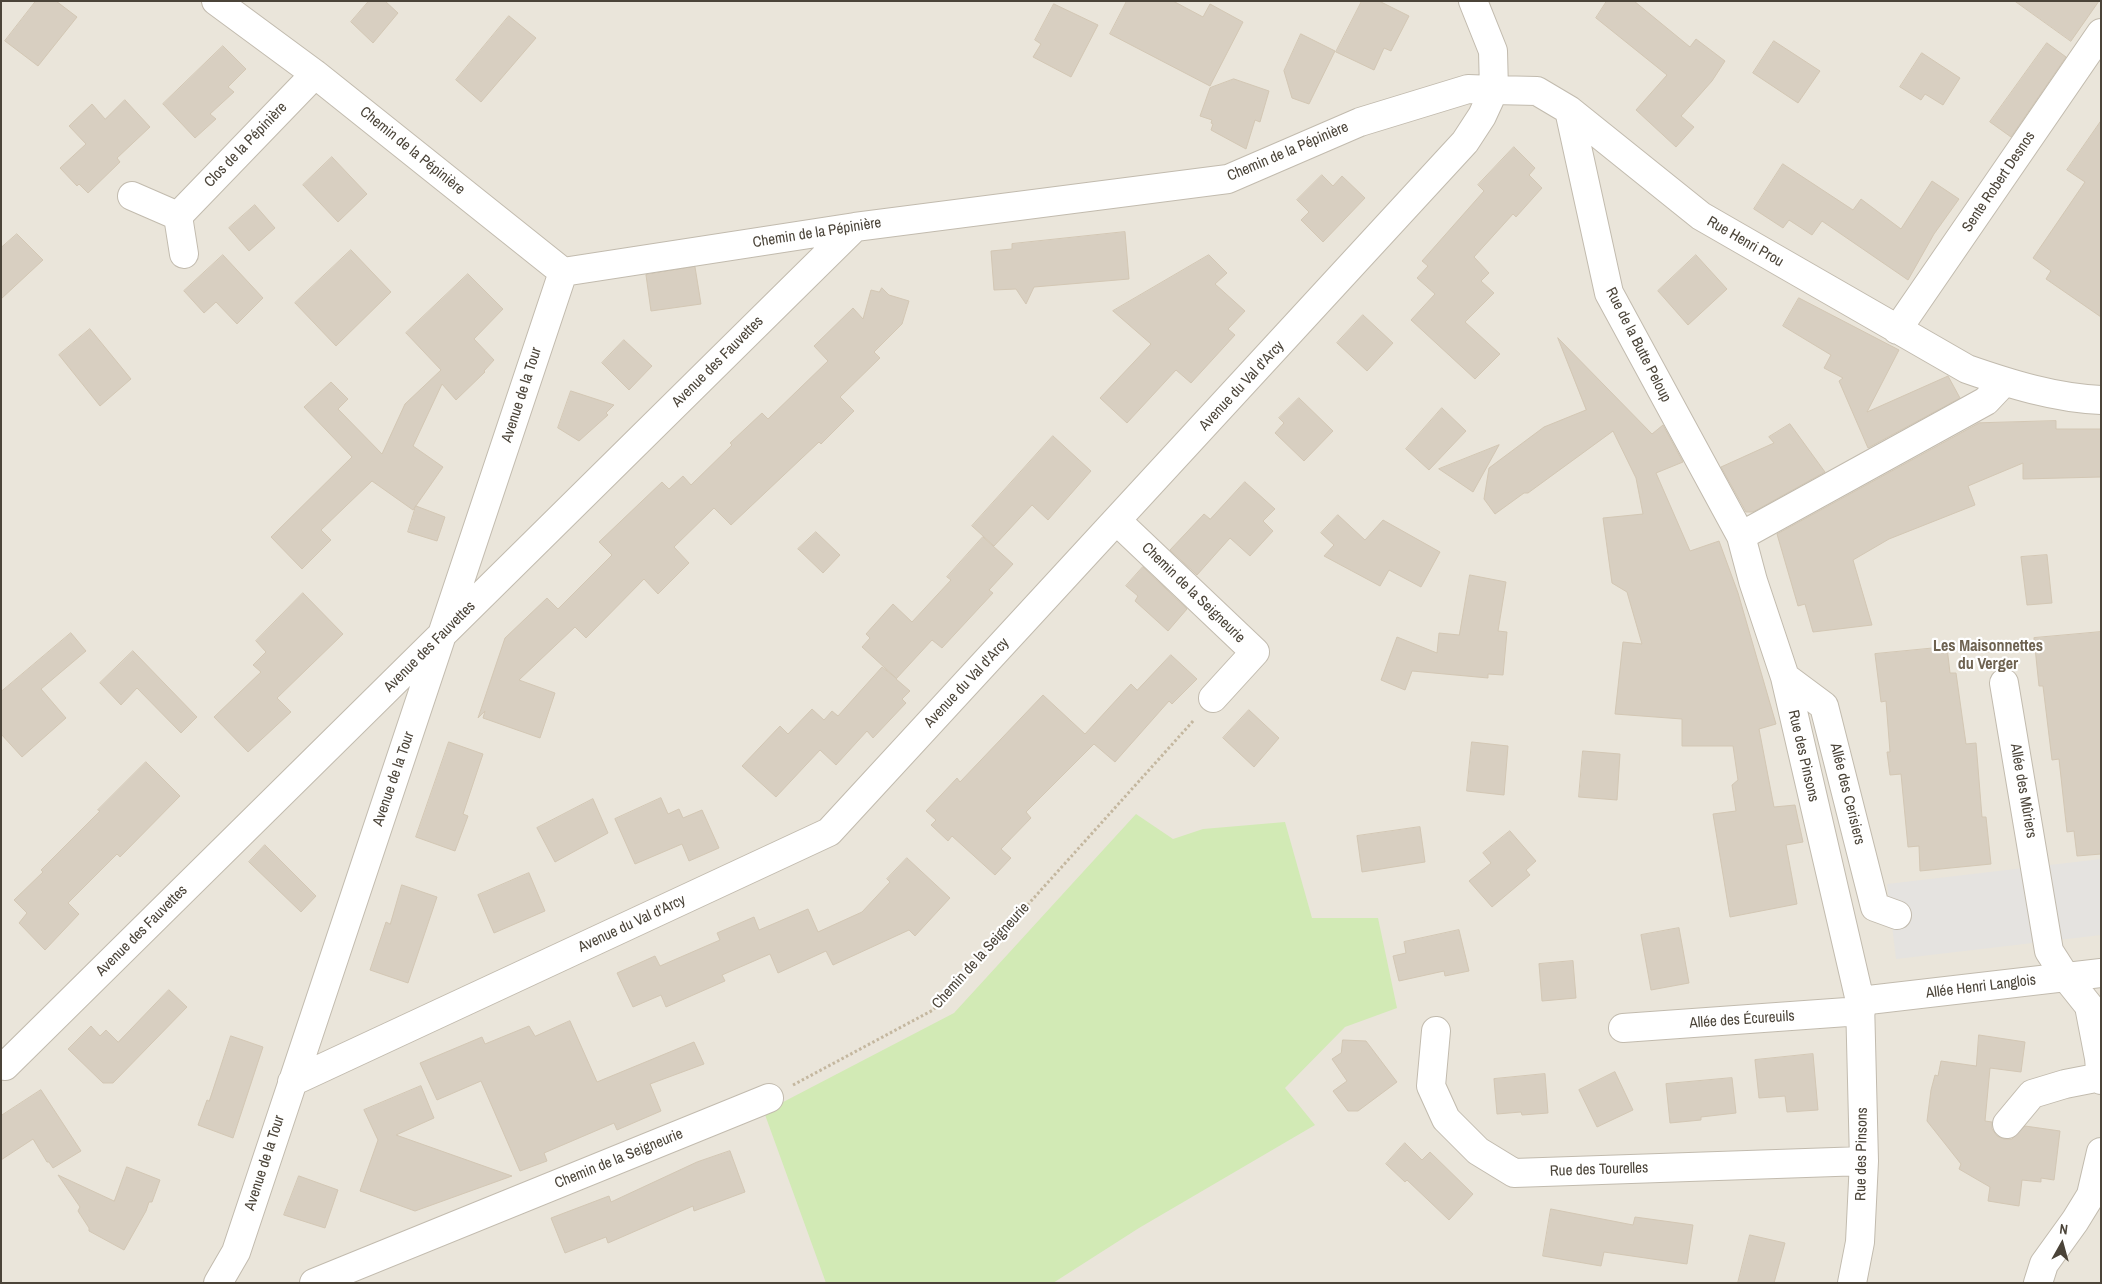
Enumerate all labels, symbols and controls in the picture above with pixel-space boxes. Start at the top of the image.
street label: Clos de la Pépinière [201,99,291,191]
street label: Chemin de la Pépinière [356,103,468,199]
street label: Chemin de la Pépinière [1225,118,1351,186]
street label: Sente Robert Desnos [1959,128,2039,236]
street label: Rue Henri Prou [1703,213,1787,271]
street label: Chemin de la Pépinière [751,214,883,252]
street label: Rue de la Butte Peloup [1601,285,1675,405]
street label: Avenue des Fauvettes [669,313,767,411]
street label: Avenue du Val d'Arcy [1196,337,1288,435]
street label: Avenue de la Tour [498,345,546,445]
street label: Chemin de la Seigneurie [1138,539,1248,647]
street label: Avenue des Fauvettes [381,598,479,696]
street label: Avenue du Val d'Arcy [921,634,1013,732]
district label: Les Maisonnettes du Verger [1933,637,2043,675]
street label: Rue des Pinsons [1784,708,1822,804]
street label: Avenue de la Tour [369,729,419,829]
street label: Allée des Cerisiers [1826,741,1868,847]
street label: Allée des Mûriers [2006,742,2040,840]
street label: Avenue des Fauvettes [93,882,191,980]
street label: Avenue du Val d'Arcy [576,891,688,957]
street label: Chemin de la Seigneurie [929,899,1033,1013]
street label: Allée Henri Langlois [1925,971,2037,1003]
street label: Allée des Écureuils [1689,1007,1795,1033]
street label: Rue des Pinsons [1852,1107,1872,1201]
street label: Avenue de la Tour [241,1113,289,1213]
street label: Chemin de la Seigneurie [552,1125,686,1193]
street label: Rue des Tourelles [1549,1159,1649,1181]
north arrow [2037,1219,2087,1269]
text: N [2059,1220,2069,1239]

